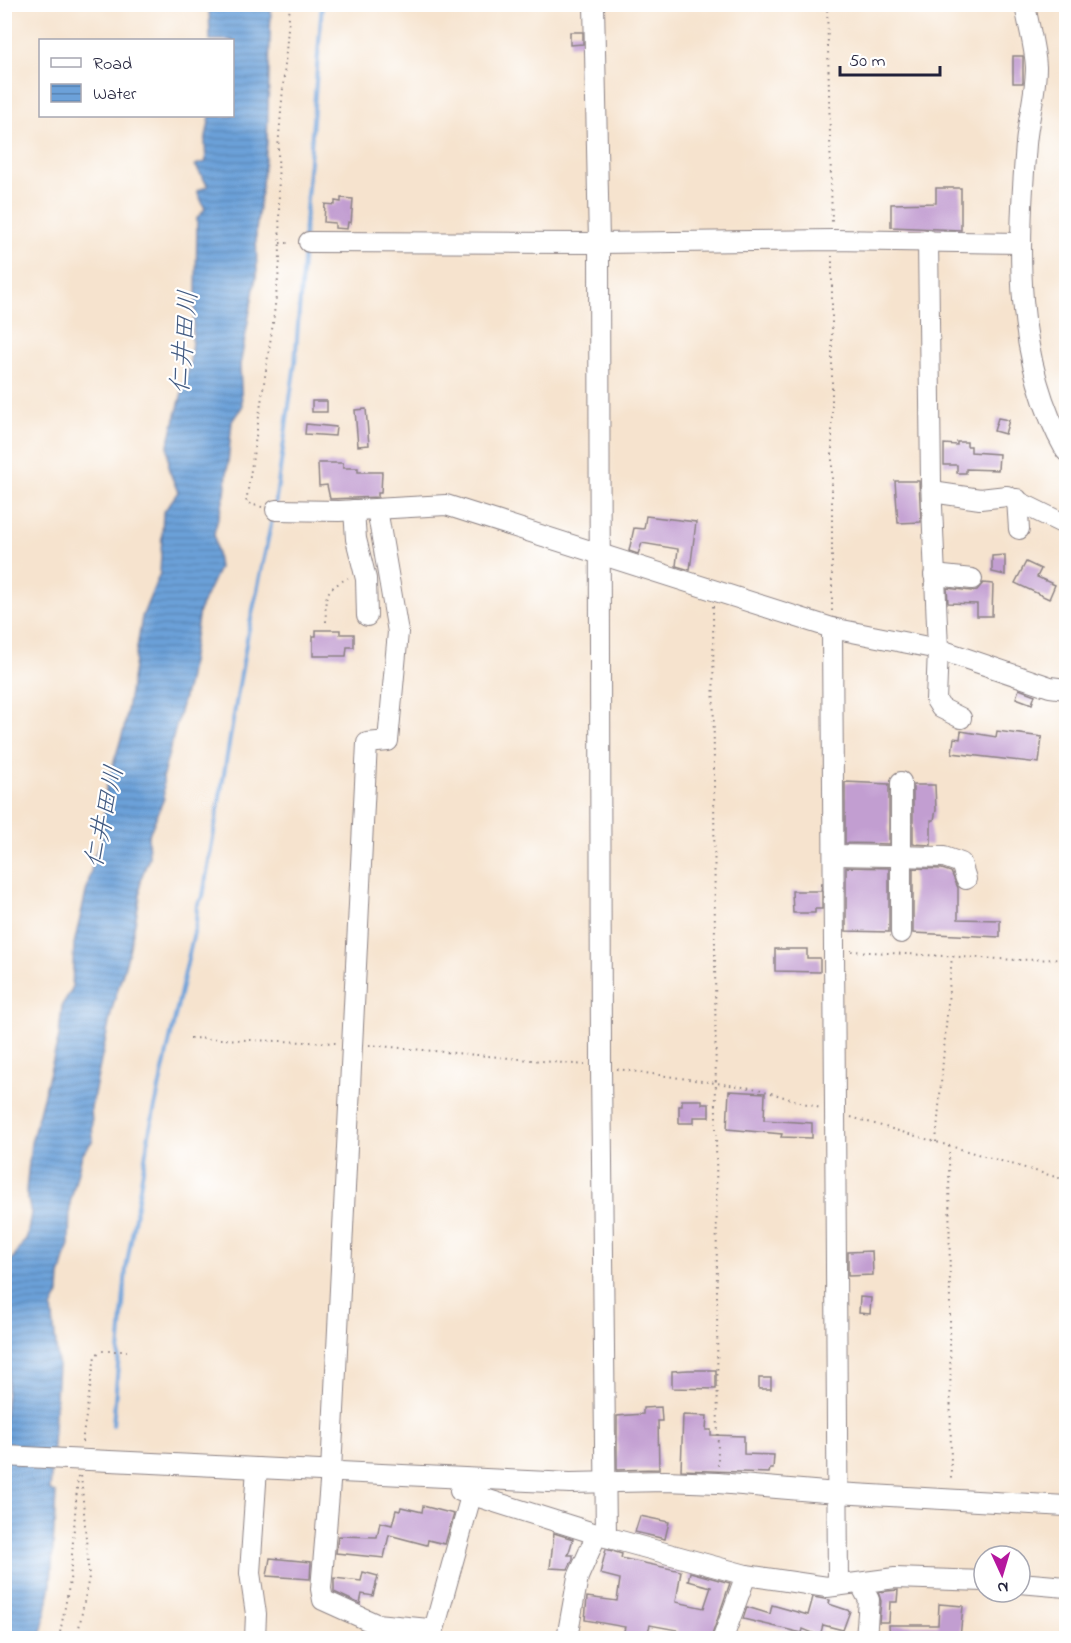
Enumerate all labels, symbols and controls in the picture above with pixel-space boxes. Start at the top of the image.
legend [39,39,234,117]
scale bar [840,39,940,77]
text: 50 m [849,49,886,75]
text: Road [93,52,132,78]
text: Water [93,82,137,108]
water label: 仁井田川 [163,289,209,395]
water label: 仁井田川 [77,762,135,872]
north arrow [972,1544,1032,1604]
text: N [996,1575,1009,1599]

